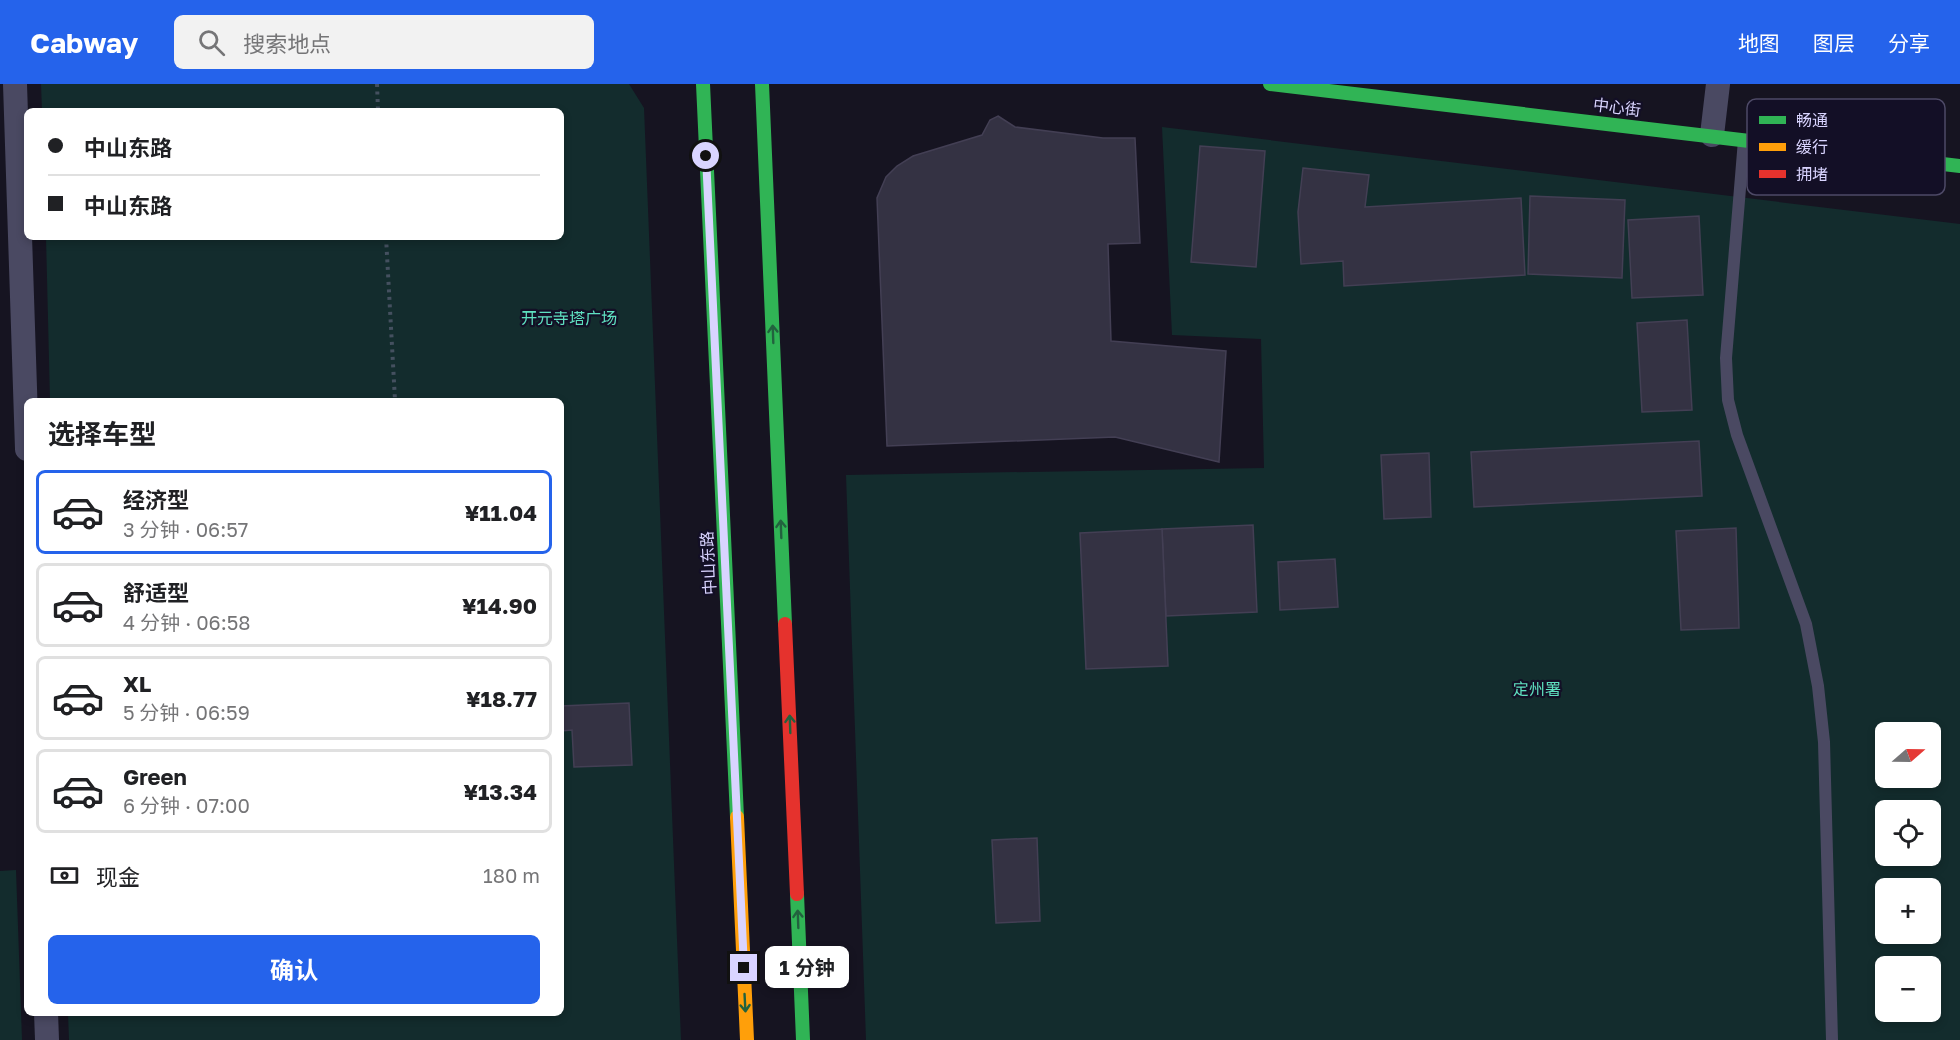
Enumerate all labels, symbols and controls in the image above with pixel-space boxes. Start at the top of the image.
search box [174,15,594,69]
text: Cabway [30,26,138,59]
icon: search [195,26,228,59]
text: 搜索地点 [243,30,331,57]
text: 地图 [1738,30,1780,56]
text: 图层 [1813,30,1855,56]
text: 分享 [1888,30,1930,56]
street label: 中心街 [1592,94,1642,120]
legend [1747,99,1945,195]
text: 畅通 [1796,110,1828,130]
text: 中山东路 [84,134,172,161]
text: 缓行 [1796,137,1828,157]
route start [692,142,719,169]
text: 拥堵 [1796,164,1828,184]
text: 中山东路 [84,192,172,219]
park label: 开元寺塔广场 [521,308,617,328]
one-way arrow [767,325,778,345]
text: 选择车型 [48,418,156,450]
icon: car [51,485,105,539]
text: 经济型 [123,486,189,513]
text: ¥11.04 [465,499,537,526]
text: 3 分钟 · 06:57 [123,517,248,541]
one-way arrow [776,519,787,539]
street label: 中山东路 [696,531,720,595]
icon: car [51,578,105,632]
text: 舒适型 [123,579,189,606]
text: ¥14.90 [462,592,537,619]
text: 4 分钟 · 06:58 [123,610,251,634]
text: XL [123,670,151,697]
icon: car [51,671,105,725]
park label: 定州署 [1513,679,1561,699]
text: ¥18.77 [466,685,537,712]
text: 5 分钟 · 06:59 [123,700,250,724]
one-way arrow [784,714,795,734]
north arrow [1875,722,1941,788]
map controls [1875,722,1941,1022]
text: Green [123,763,187,790]
icon: car [51,764,105,818]
text: ¥13.34 [464,778,537,805]
text: 6 分钟 · 07:00 [123,793,250,817]
button: locate [1875,800,1941,866]
icon: cash [48,859,81,892]
text: 现金 [96,863,140,890]
text: 180 m [483,863,540,887]
button: + [1875,878,1941,944]
one-way arrow [793,909,804,929]
button: 确认 [48,935,540,1004]
callout: 1 分钟 [765,947,849,989]
route end [730,954,757,981]
text: 1 分钟 [779,955,835,979]
button: − [1875,956,1941,1022]
one-way arrow [740,992,751,1012]

